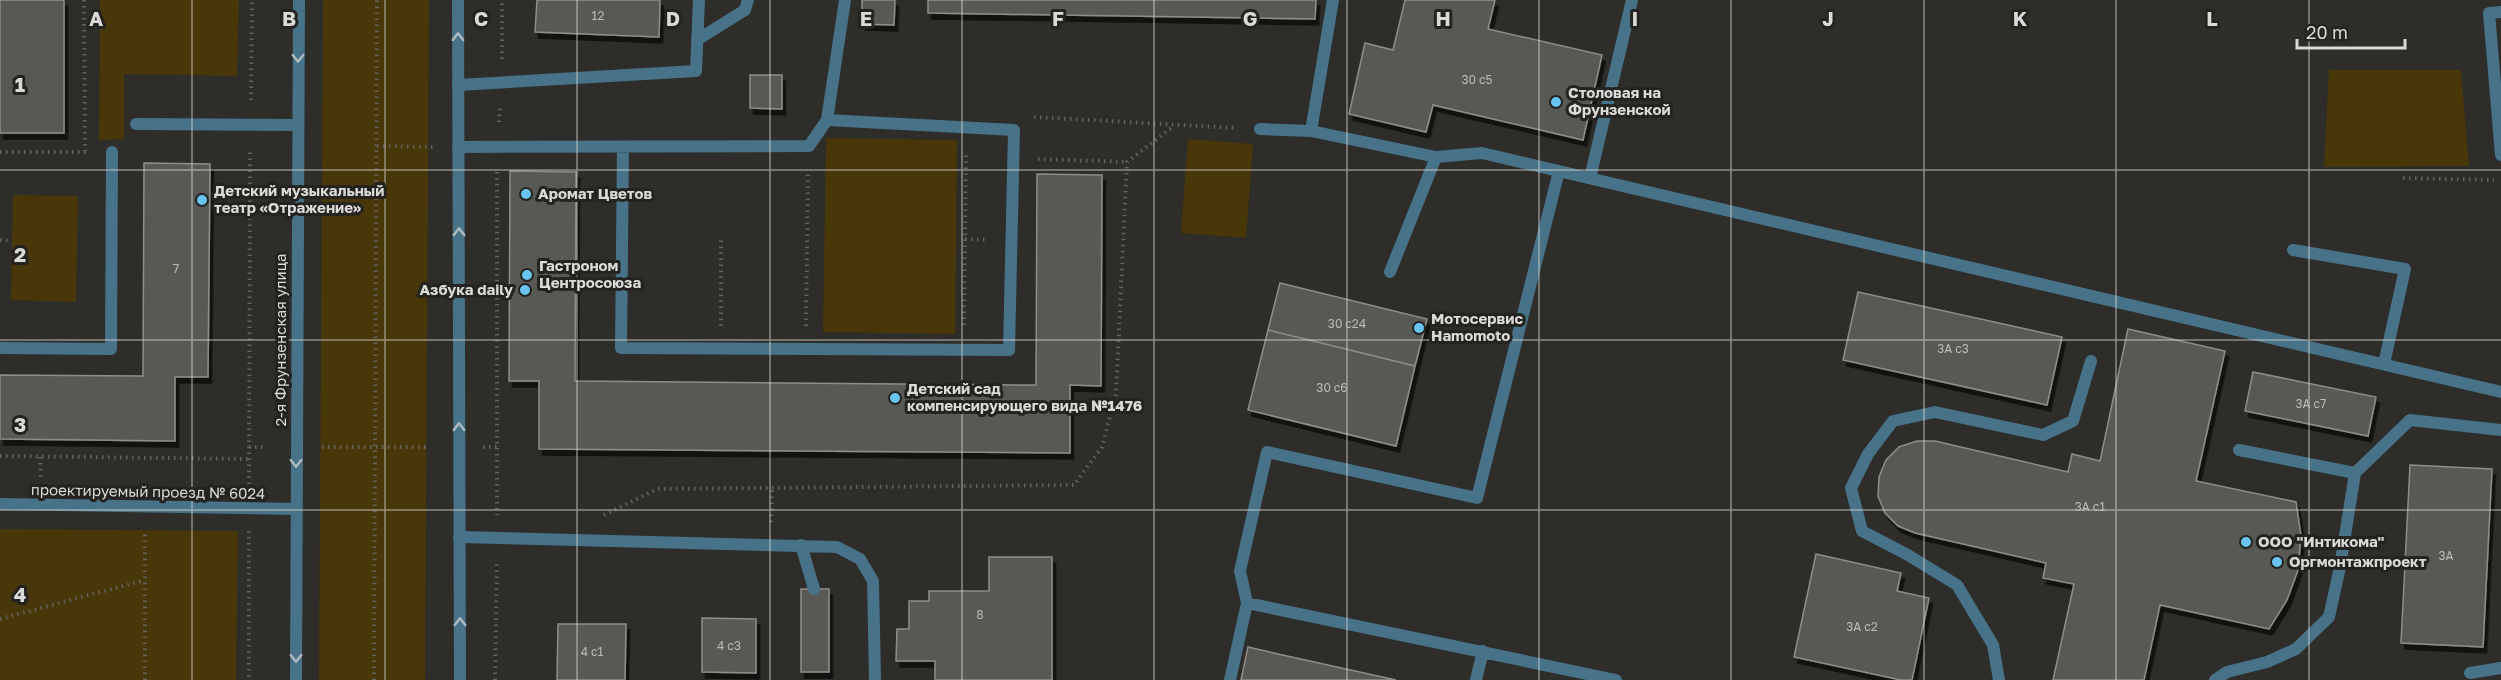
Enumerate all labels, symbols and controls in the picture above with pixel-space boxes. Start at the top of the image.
text: A [89,6,103,30]
text: B [282,6,296,30]
text: C [474,6,488,30]
text: D [666,6,680,30]
text: E [860,6,872,30]
text: F [1052,6,1064,30]
text: G [1243,6,1257,30]
text: H [1435,6,1451,30]
text: I [1632,6,1638,30]
text: J [1822,6,1834,30]
text: K [2013,6,2028,30]
text: L [2206,6,2218,30]
house number: 12 [592,8,604,23]
scale bar [2297,12,2405,50]
text: 20 m [2306,21,2348,43]
one-way arrow [452,32,464,41]
one-way arrow [292,54,304,63]
text: 1 [15,72,25,96]
house number: 30 с5 [1462,72,1493,87]
place label: Столовая на Фрунзенской [1568,83,1671,118]
marker: Столовая на Фрунзенской [1549,95,1563,109]
place label: Детский музыкальный театр «Отражение» [214,181,384,216]
place label: Аромат Цветов [538,184,652,202]
marker: Аромат Цветов [519,187,533,201]
marker: Детский музыкальный театр «Отражение» [195,193,209,207]
one-way arrow [452,227,465,236]
text: 2 [14,242,26,266]
street label: 2-я Фрунзенская улица [271,253,289,427]
place label: Гастроном Центросоюза [539,256,641,291]
house number: 7 [173,261,179,276]
marker: Гастроном Центросоюза [520,268,534,282]
place label: Азбука daily [420,280,513,298]
marker: Азбука daily [518,283,532,297]
place label: Мотосервис Hamomoto [1431,309,1523,344]
house number: 30 с24 [1328,316,1366,331]
marker: Мотосервис Hamomoto [1412,321,1426,335]
house number: 3А с3 [1937,341,1969,356]
place label: Детский сад компенсирующего вида №1476 [907,379,1142,414]
house number: 30 с6 [1316,380,1348,395]
marker: Детский сад компенсирующего вида №1476 [888,391,902,405]
house number: 3А с7 [2296,396,2326,411]
text: 3 [14,412,26,436]
one-way arrow [453,422,465,431]
one-way arrow [290,459,302,468]
street label: проектируемый проезд № 6024 [31,480,265,502]
house number: 3А с1 [2075,499,2105,514]
place label: ООО "Интикома" [2258,532,2385,550]
marker: ООО "Интикома" [2239,535,2253,549]
house number: 3А [2438,548,2454,563]
place label: Оргмонтажпроект [2289,552,2427,570]
marker: Оргмонтажпроект [2270,555,2284,569]
text: 4 [14,582,26,606]
house number: 8 [976,607,984,622]
one-way arrow [454,617,466,626]
house number: 3А с2 [1846,619,1878,634]
house number: 4 с3 [717,638,741,653]
house number: 4 с1 [581,644,604,659]
one-way arrow [290,654,302,663]

